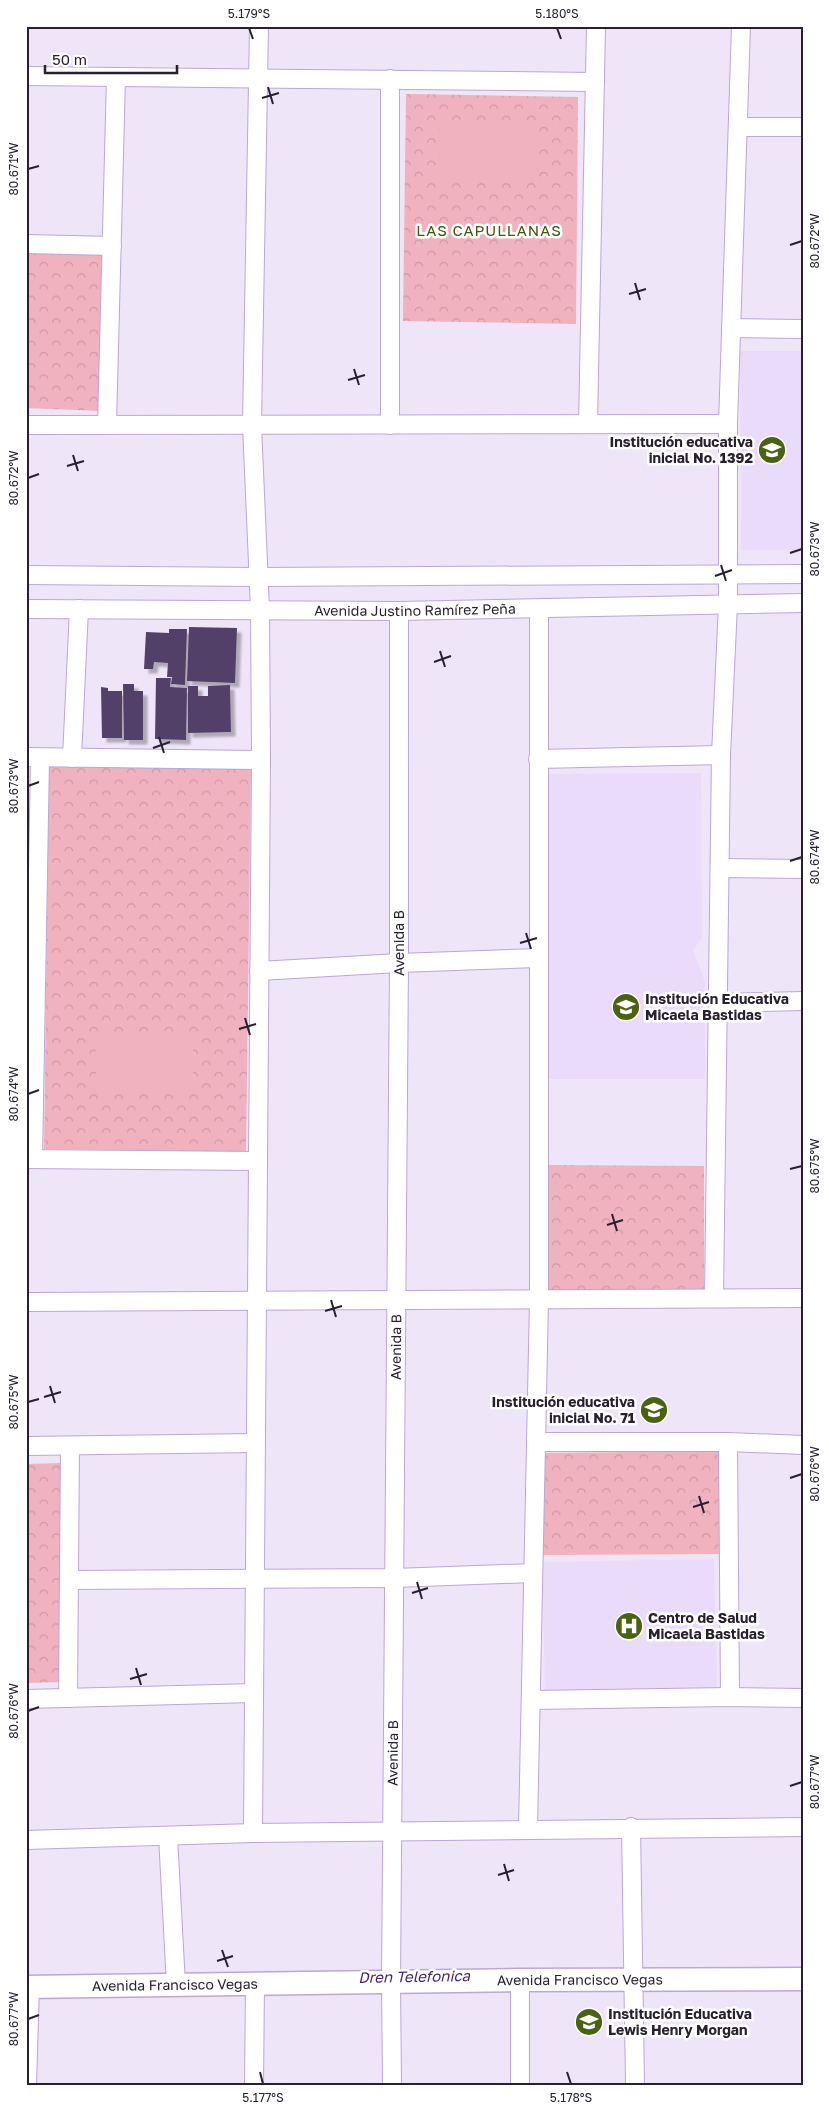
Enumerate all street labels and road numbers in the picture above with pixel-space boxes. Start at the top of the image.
street label: Avenida Justino Ramírez Peña [314,600,516,619]
street label: Avenida B [390,910,407,976]
street label: Avenida B [387,1314,404,1380]
street label: Avenida B [384,1720,401,1786]
street label: Avenida Francisco Vegas [497,1970,663,1988]
street label: Avenida Francisco Vegas [92,1975,258,1994]

